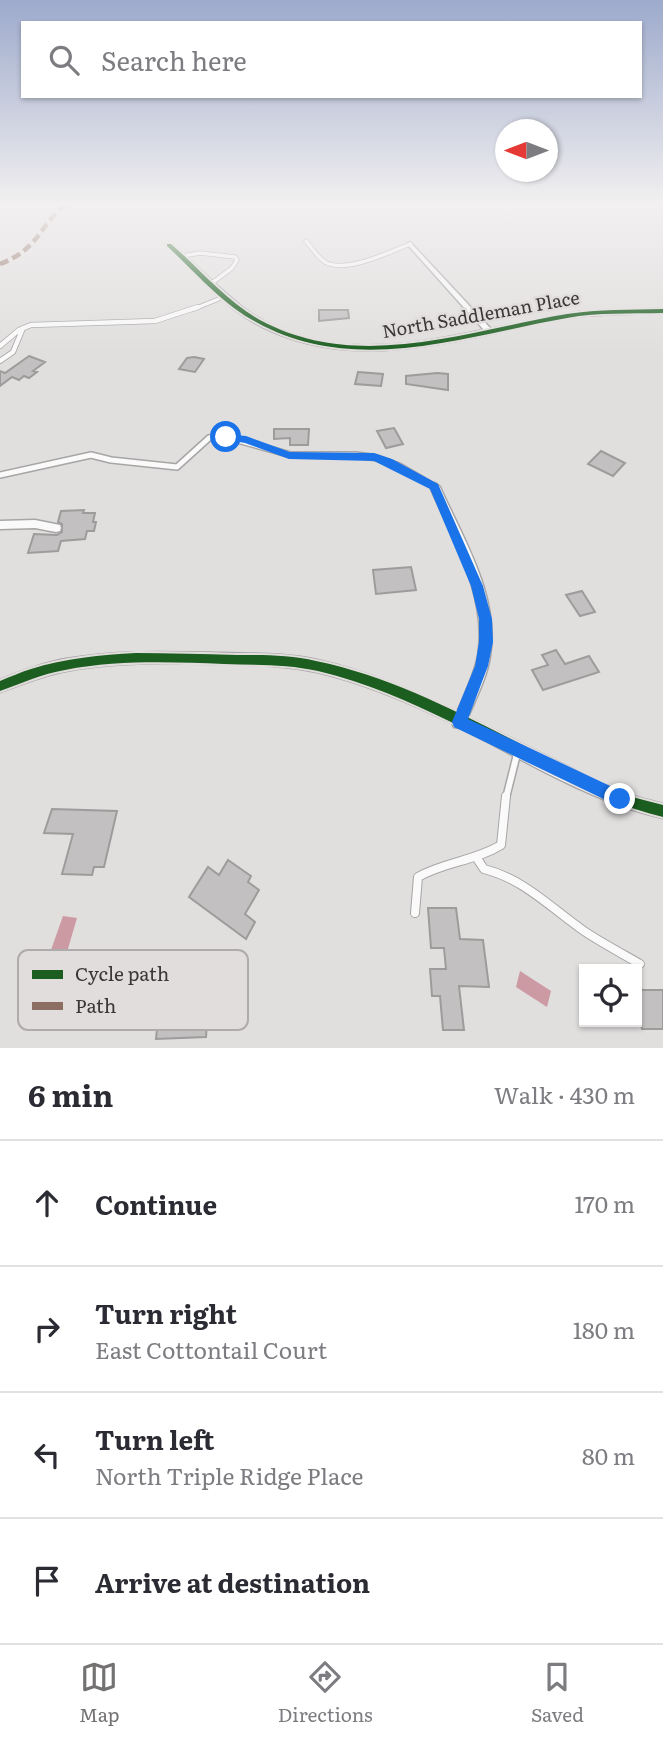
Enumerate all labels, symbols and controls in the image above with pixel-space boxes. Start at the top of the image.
search box [21,21,642,98]
text: Search here [101,40,247,79]
icon: search [45,41,83,79]
north arrow [495,119,558,182]
street label: North Saddleman Place [380,283,582,344]
route start [210,421,241,452]
route end [604,783,635,814]
legend [18,950,248,1030]
text: Cycle path [75,959,169,987]
map controls [579,964,642,1027]
button: locate [579,964,642,1027]
text: Path [75,991,116,1019]
text: 6 min [28,1072,113,1116]
text: Walk · 430 m [494,1077,635,1111]
icon: ahead [28,1184,66,1222]
text: Continue [95,1184,217,1223]
text: 170 m [574,1186,635,1220]
text: Turn right [95,1293,237,1332]
icon: right [28,1310,66,1348]
text: 180 m [573,1312,635,1346]
text: East Cottontail Court [95,1332,327,1366]
text: Turn left [95,1419,214,1458]
icon: left [28,1436,66,1474]
text: 80 m [582,1438,635,1472]
text: North Triple Ridge Place [95,1458,364,1492]
icon: arrive [28,1562,66,1600]
text: Arrive at destination [95,1562,370,1601]
tab: Map [79,1658,120,1728]
tab: Directions [278,1658,373,1728]
tab: Saved [531,1658,584,1728]

